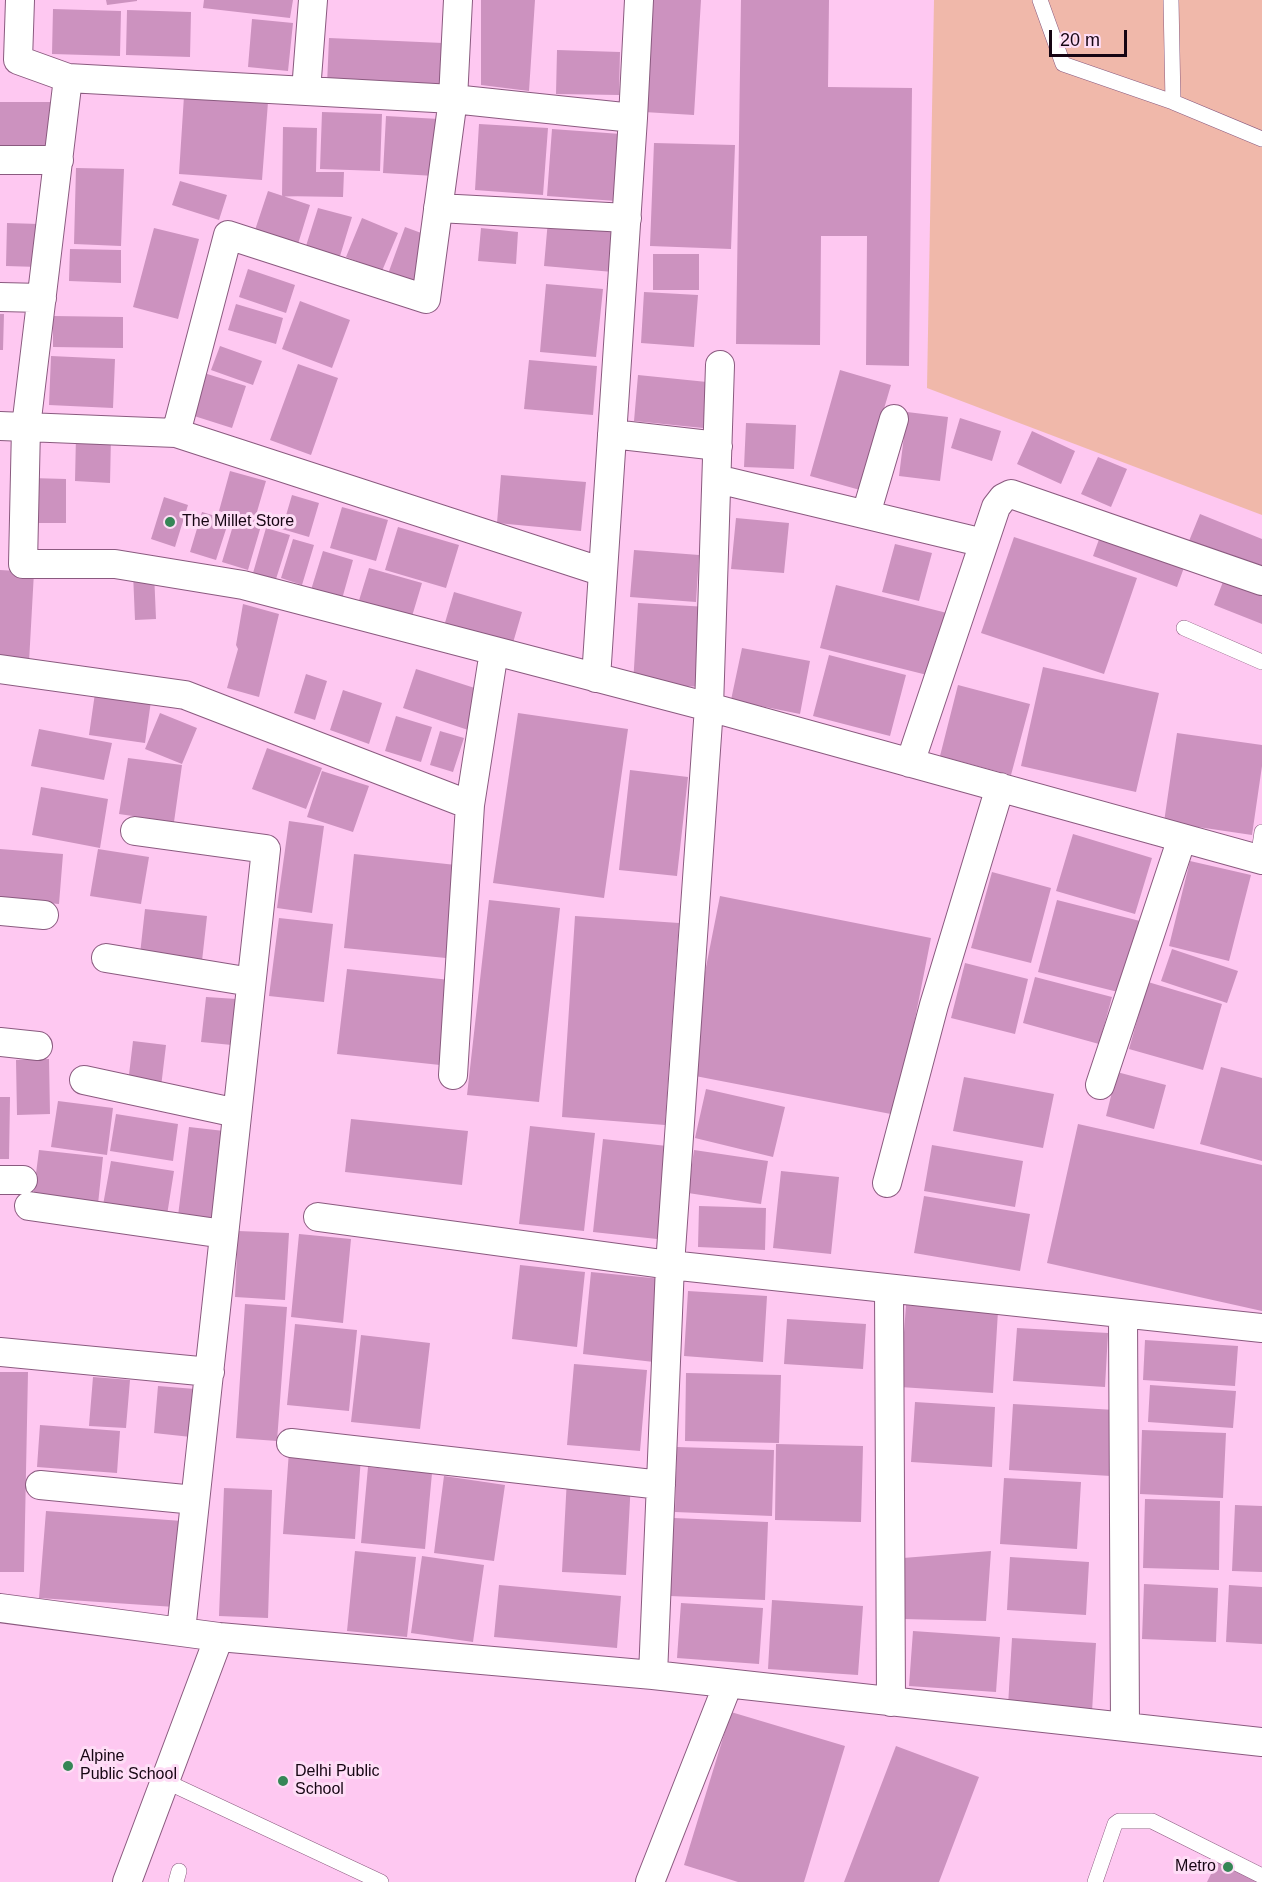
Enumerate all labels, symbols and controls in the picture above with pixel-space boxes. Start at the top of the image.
scale bar [1052,18,1130,56]
text: 20 m [1060,30,1100,50]
place label: The Millet Store [182,512,294,532]
marker: The Millet Store [163,515,177,529]
place label: Alpine Public School [80,1747,177,1785]
marker: Alpine Public School [61,1759,75,1773]
place label: Delhi Public School [295,1762,379,1800]
marker: Delhi Public School [276,1774,290,1788]
place label: Metro [1175,1857,1216,1877]
marker: Metro [1221,1860,1235,1874]

